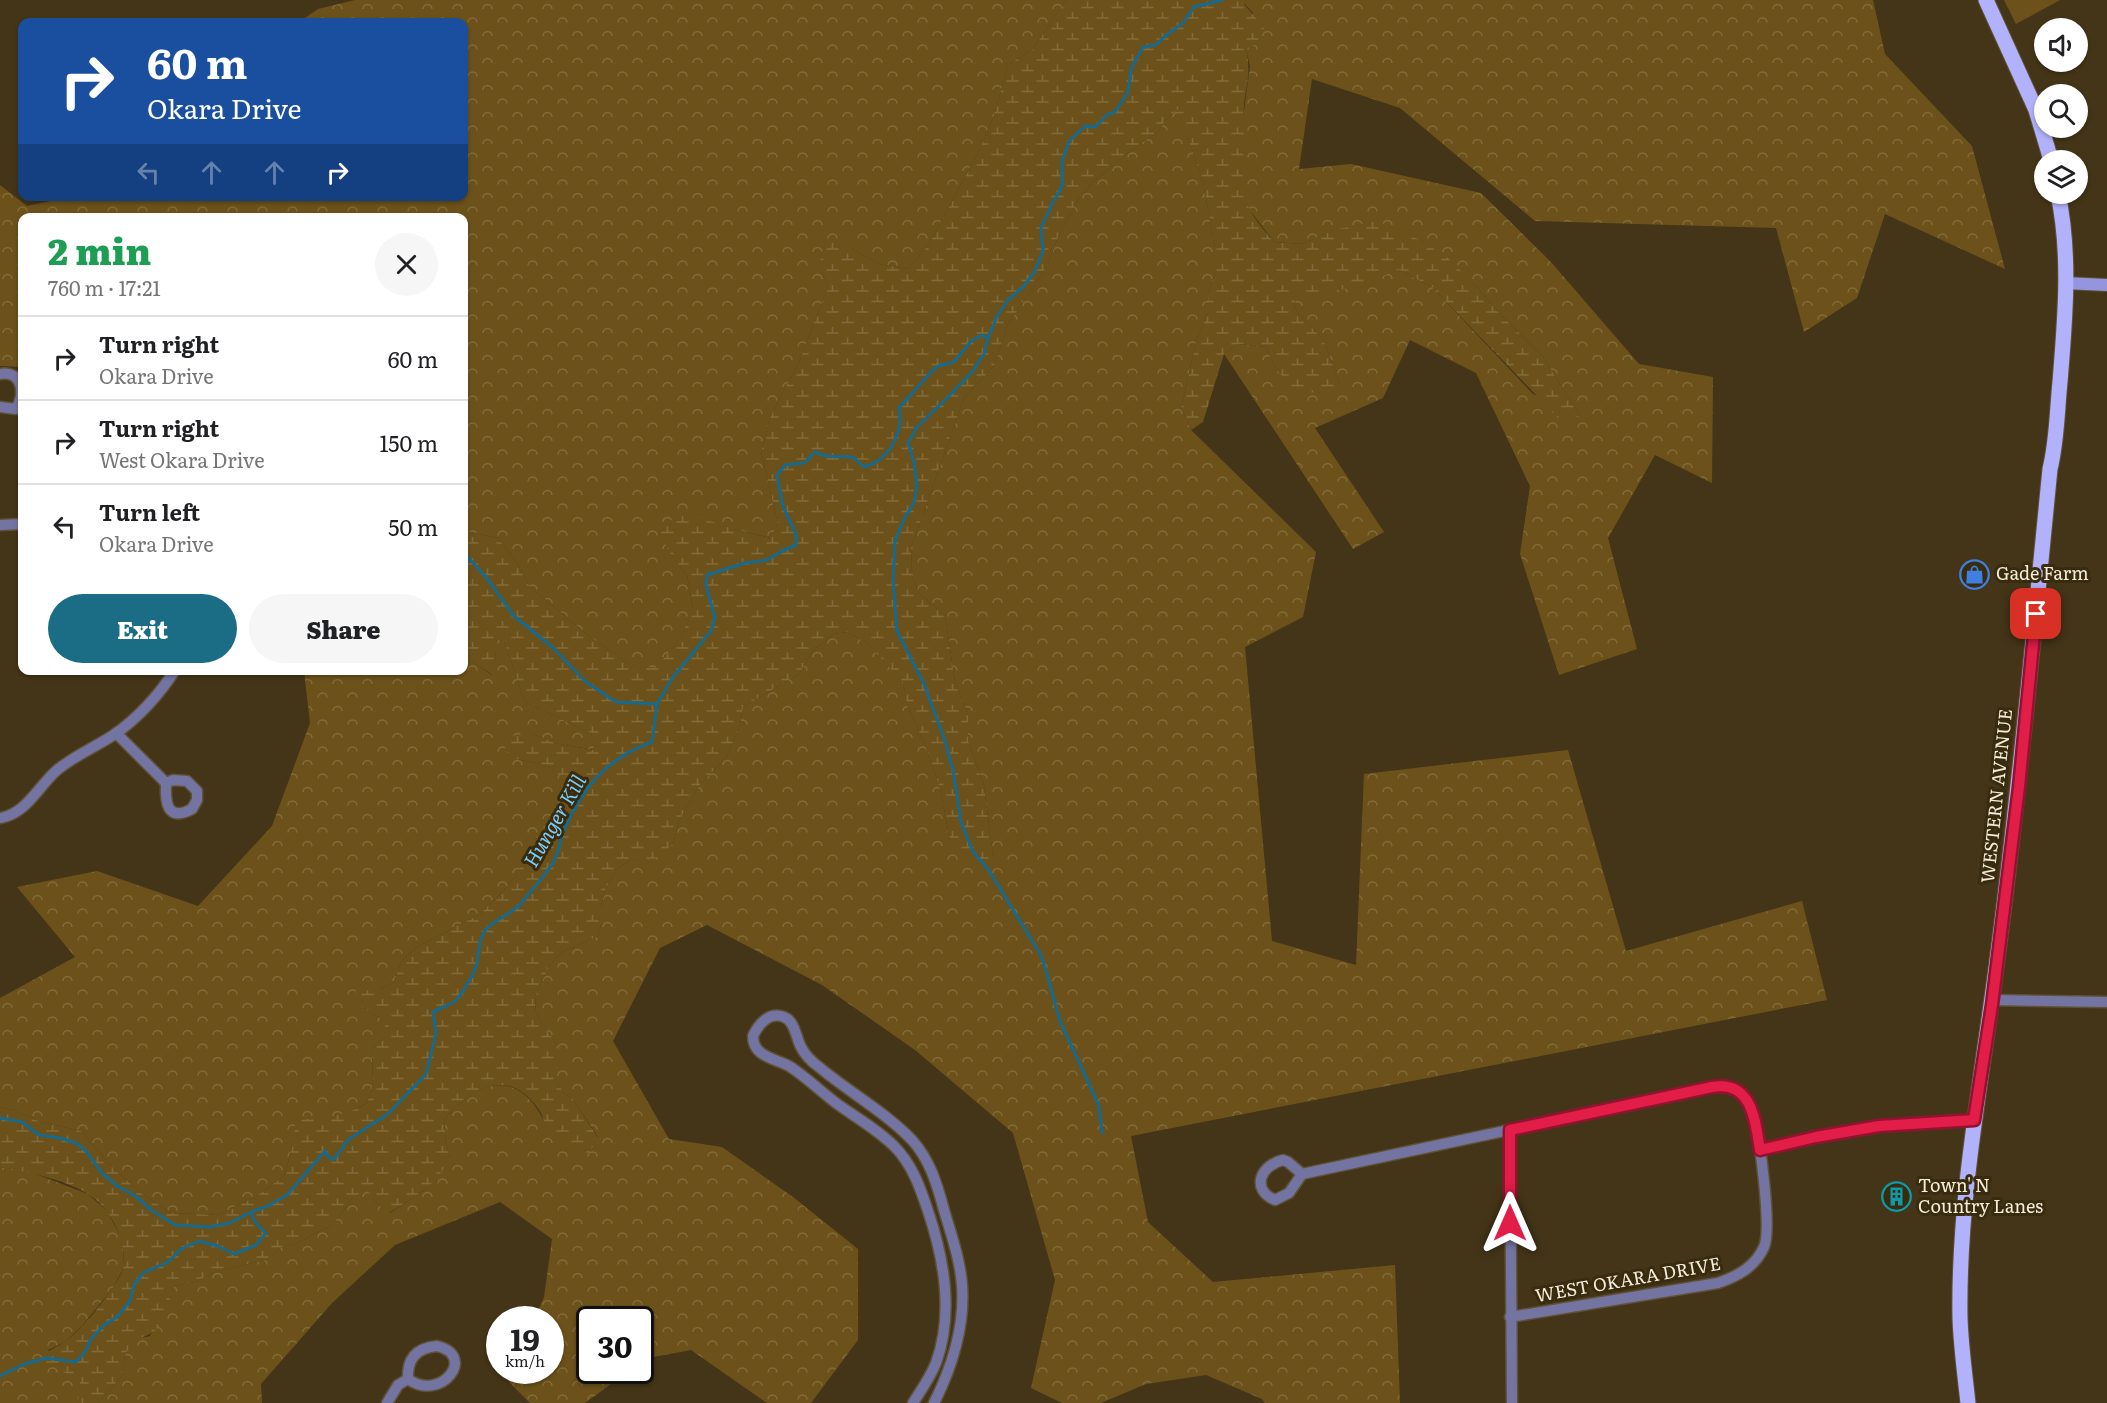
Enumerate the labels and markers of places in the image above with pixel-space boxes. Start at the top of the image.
shop icon: Gade Farm [1959,558,1991,590]
place label: Gade Farm [1996,559,2089,586]
pin [2010,588,2061,639]
place label: Town' N Country Lanes [1918,1171,2043,1219]
building icon: Town' N Country Lanes [1881,1180,1913,1212]

